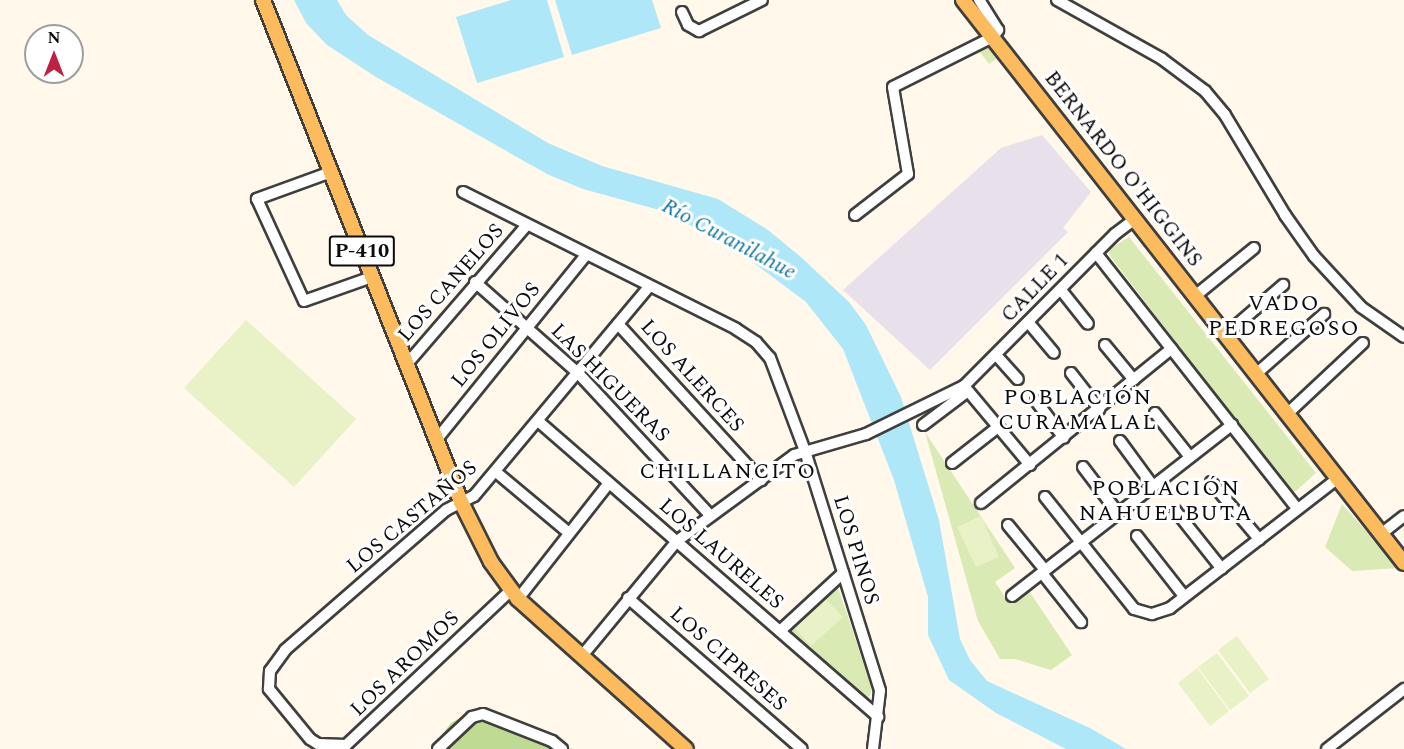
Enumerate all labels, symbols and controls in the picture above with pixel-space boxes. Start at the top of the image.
north arrow [24,24,84,84]
text: N [47,26,61,50]
street label: BERNARDO O'HIGGINS [1039,66,1207,272]
water label: Río Curanilahue [657,193,801,285]
street label: LOS CANELOS [393,219,509,347]
road number: P-410 [328,234,397,268]
street label: CALLE 1 [996,248,1074,328]
street label: LOS OLIVOS [446,277,546,393]
district label: VADO PEDREGOSO [1208,290,1360,342]
street label: LOS ALERCES [635,314,749,438]
street label: LAS HIGUERAS [545,318,675,448]
district label: POBLACIÓN CURAMALAL [998,384,1158,436]
street label: LOS CASTAÑOS [342,455,482,579]
district label: CHILLANCITO [639,459,817,485]
district label: POBLACIÓN NAHUELBUTA [1079,475,1253,526]
street label: LOS PINOS [827,492,885,608]
street label: LOS LAURELES [654,493,788,615]
street label: LOS CIPRESES [664,601,792,717]
street label: LOS AROMOS [345,606,465,722]

